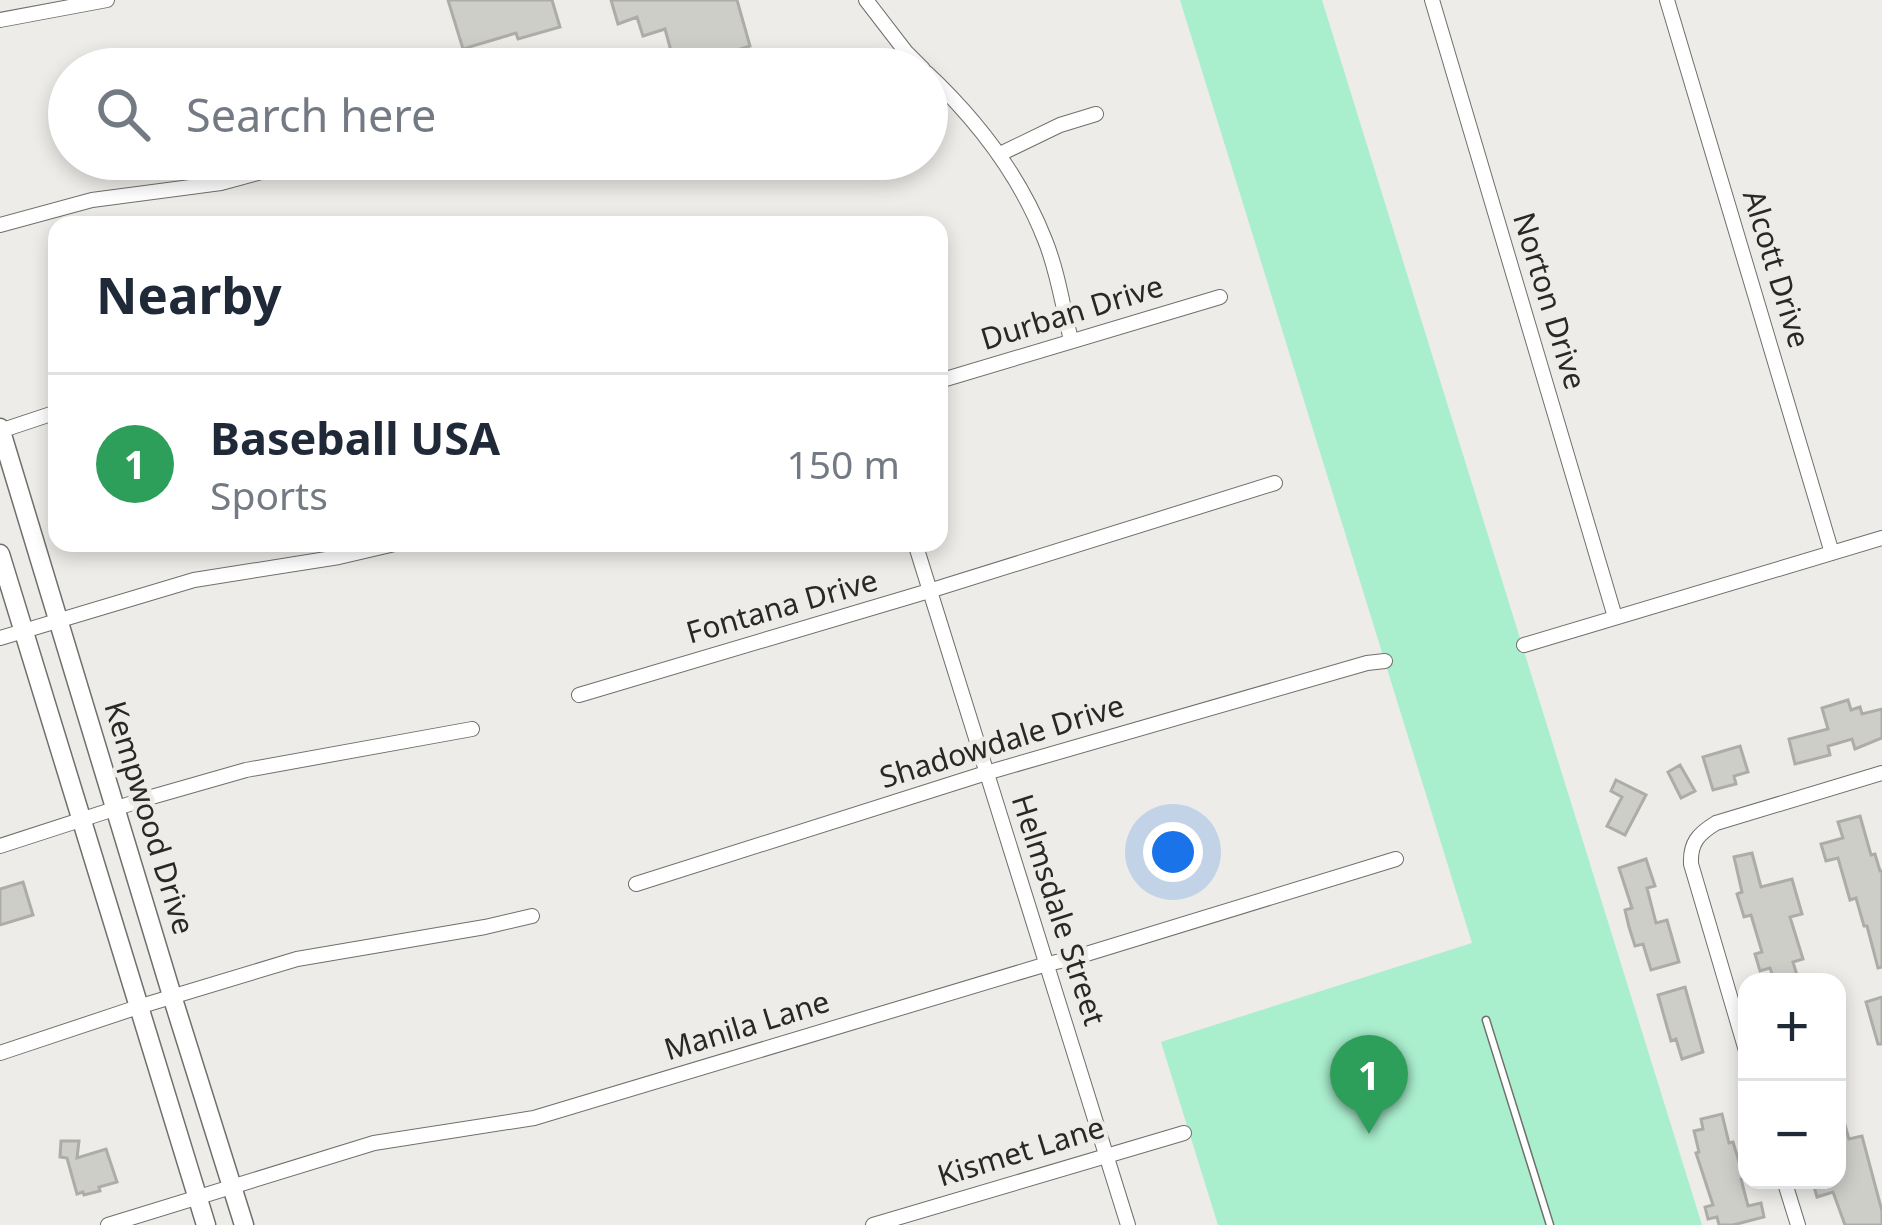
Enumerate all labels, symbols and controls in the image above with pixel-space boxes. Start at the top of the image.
search box [48,48,948,180]
icon: search [90,81,156,147]
text: Search here [186,84,436,145]
street label: Alcott Drive [1734,185,1821,353]
street label: Norton Drive [1504,207,1597,394]
text: Nearby [96,259,282,329]
street label: Durban Drive [975,264,1168,359]
text: Baseball USA [210,407,500,468]
text: 1 [124,437,146,490]
text: 150 m [786,437,900,490]
text: Sports [210,468,328,521]
street label: Fontana Drive [681,559,882,652]
street label: Shadowdale Drive [874,684,1129,797]
street label: Kempwood Drive [95,696,205,939]
street label: Helmsdale Street [1003,789,1116,1031]
your location [1143,822,1203,882]
map controls [1738,973,1846,1189]
button: + [1738,973,1846,1081]
street label: Manila Lane [659,980,834,1069]
pin: 1 [1330,1035,1408,1134]
button: − [1738,1081,1846,1189]
street label: Kismet Lane [932,1106,1109,1195]

